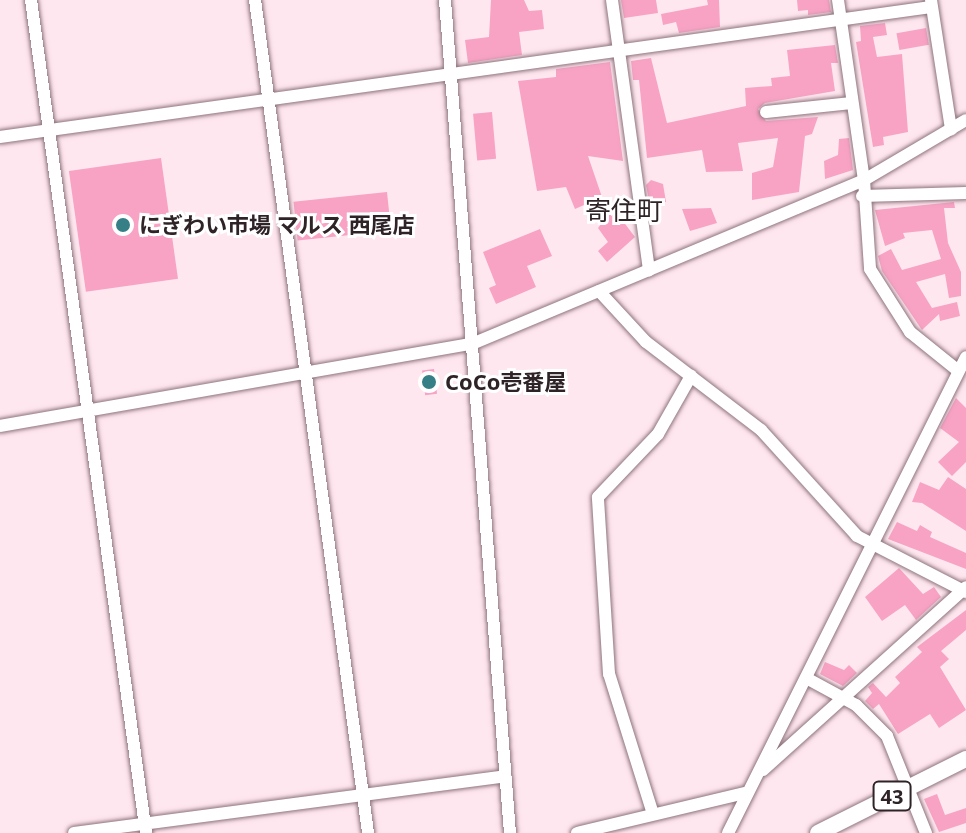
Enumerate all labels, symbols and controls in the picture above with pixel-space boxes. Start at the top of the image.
district label: 寄住町 [585,195,663,227]
place label: にぎわい市場 マルス 西尾店 [139,212,414,238]
marker: にぎわい市場 マルス 西尾店 [114,216,132,234]
place label: CoCo壱番屋 [445,369,566,395]
marker: CoCo壱番屋 [420,373,438,391]
road number: 43 [872,780,912,812]

